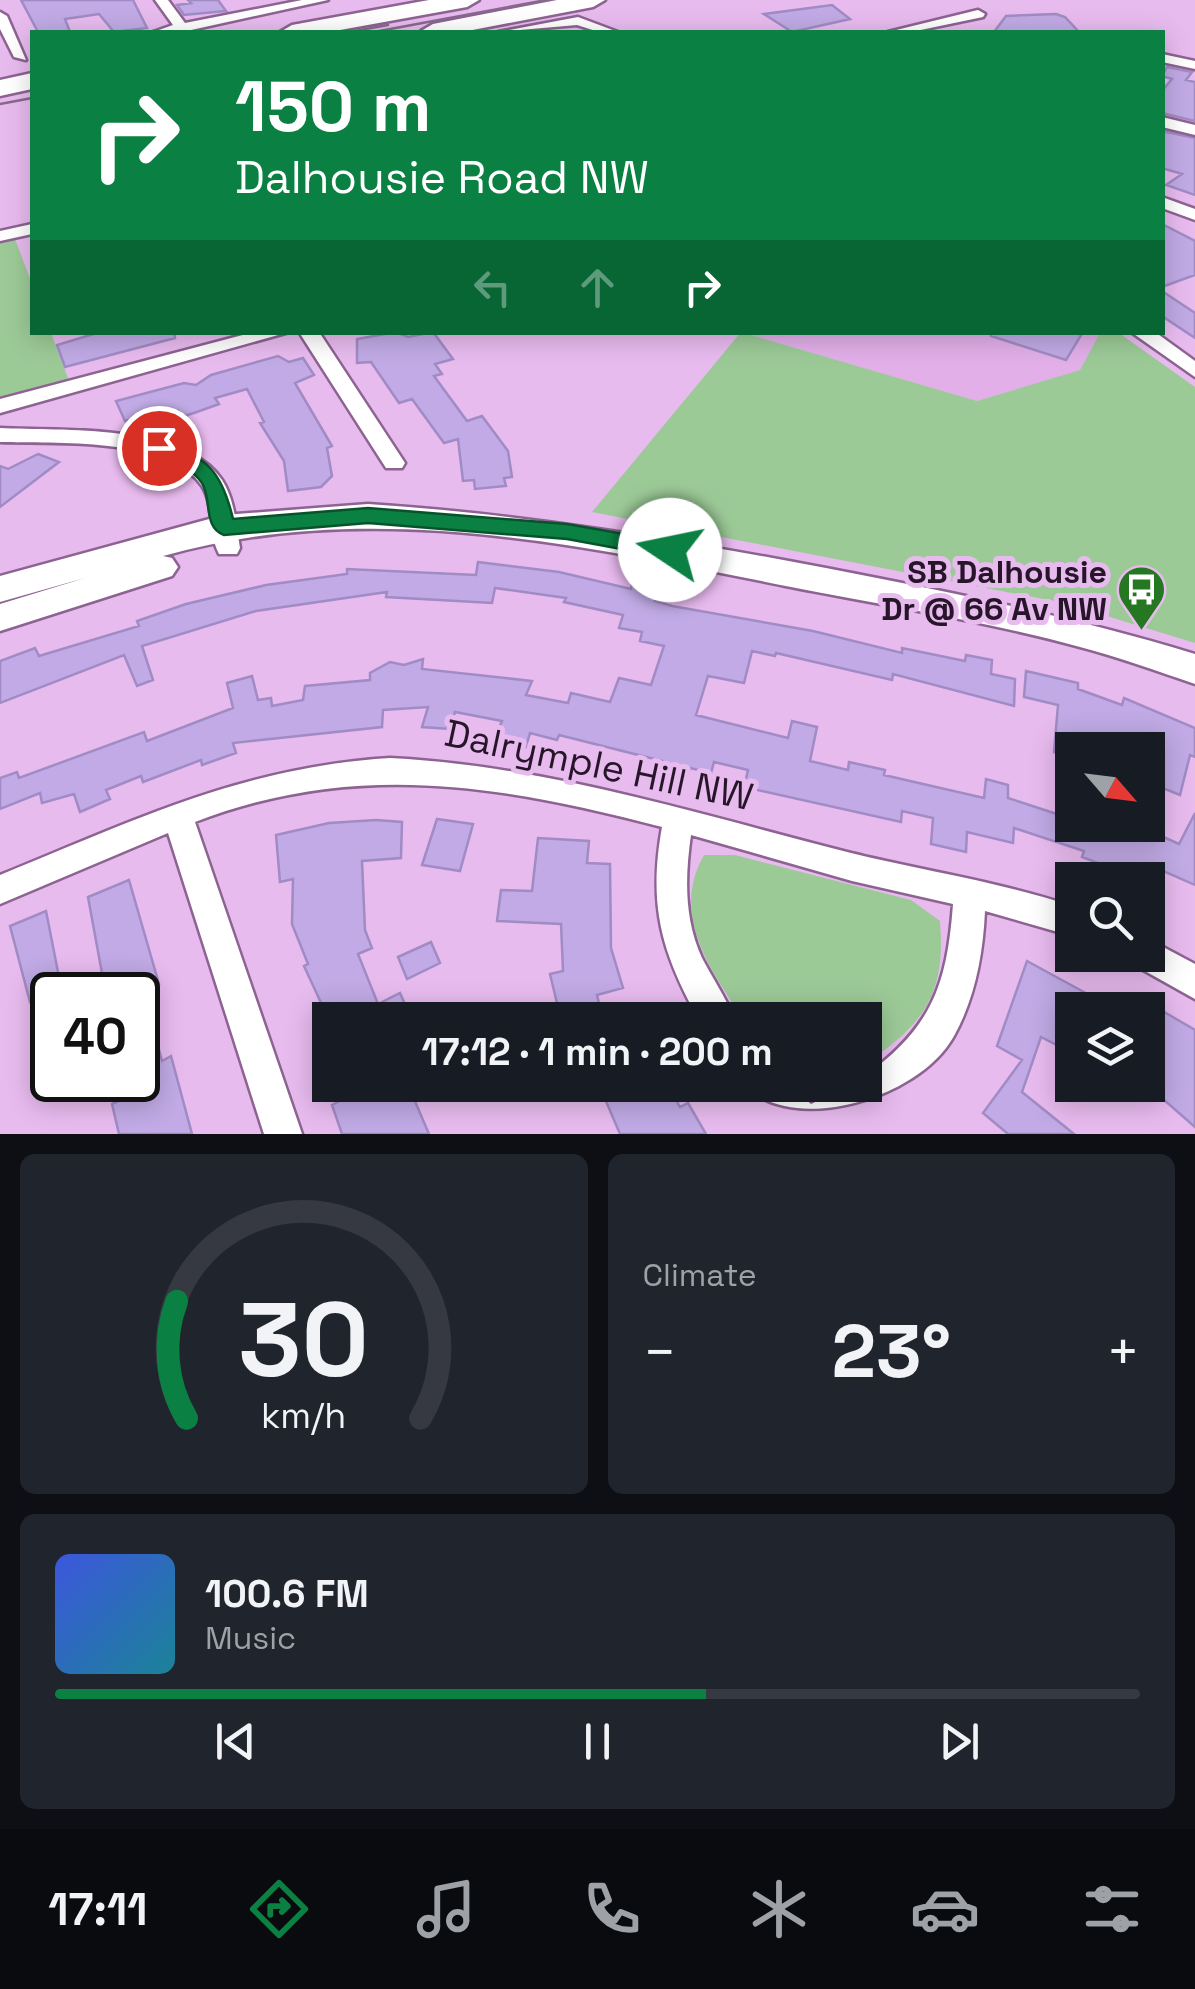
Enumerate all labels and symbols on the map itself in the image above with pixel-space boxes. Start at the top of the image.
pin [117,406,202,491]
position arrow [618,498,722,602]
place label: SB Dalhousie Dr @ 66 Av NW [881,552,1107,629]
bus stop icon: SB Dalhousie Dr @ 66 Av NW [1116,564,1168,632]
street label: Dalrymple Hill NW [441,709,757,821]
north arrow [1055,732,1165,842]
speed limit sign: 40 [30,972,160,1102]

